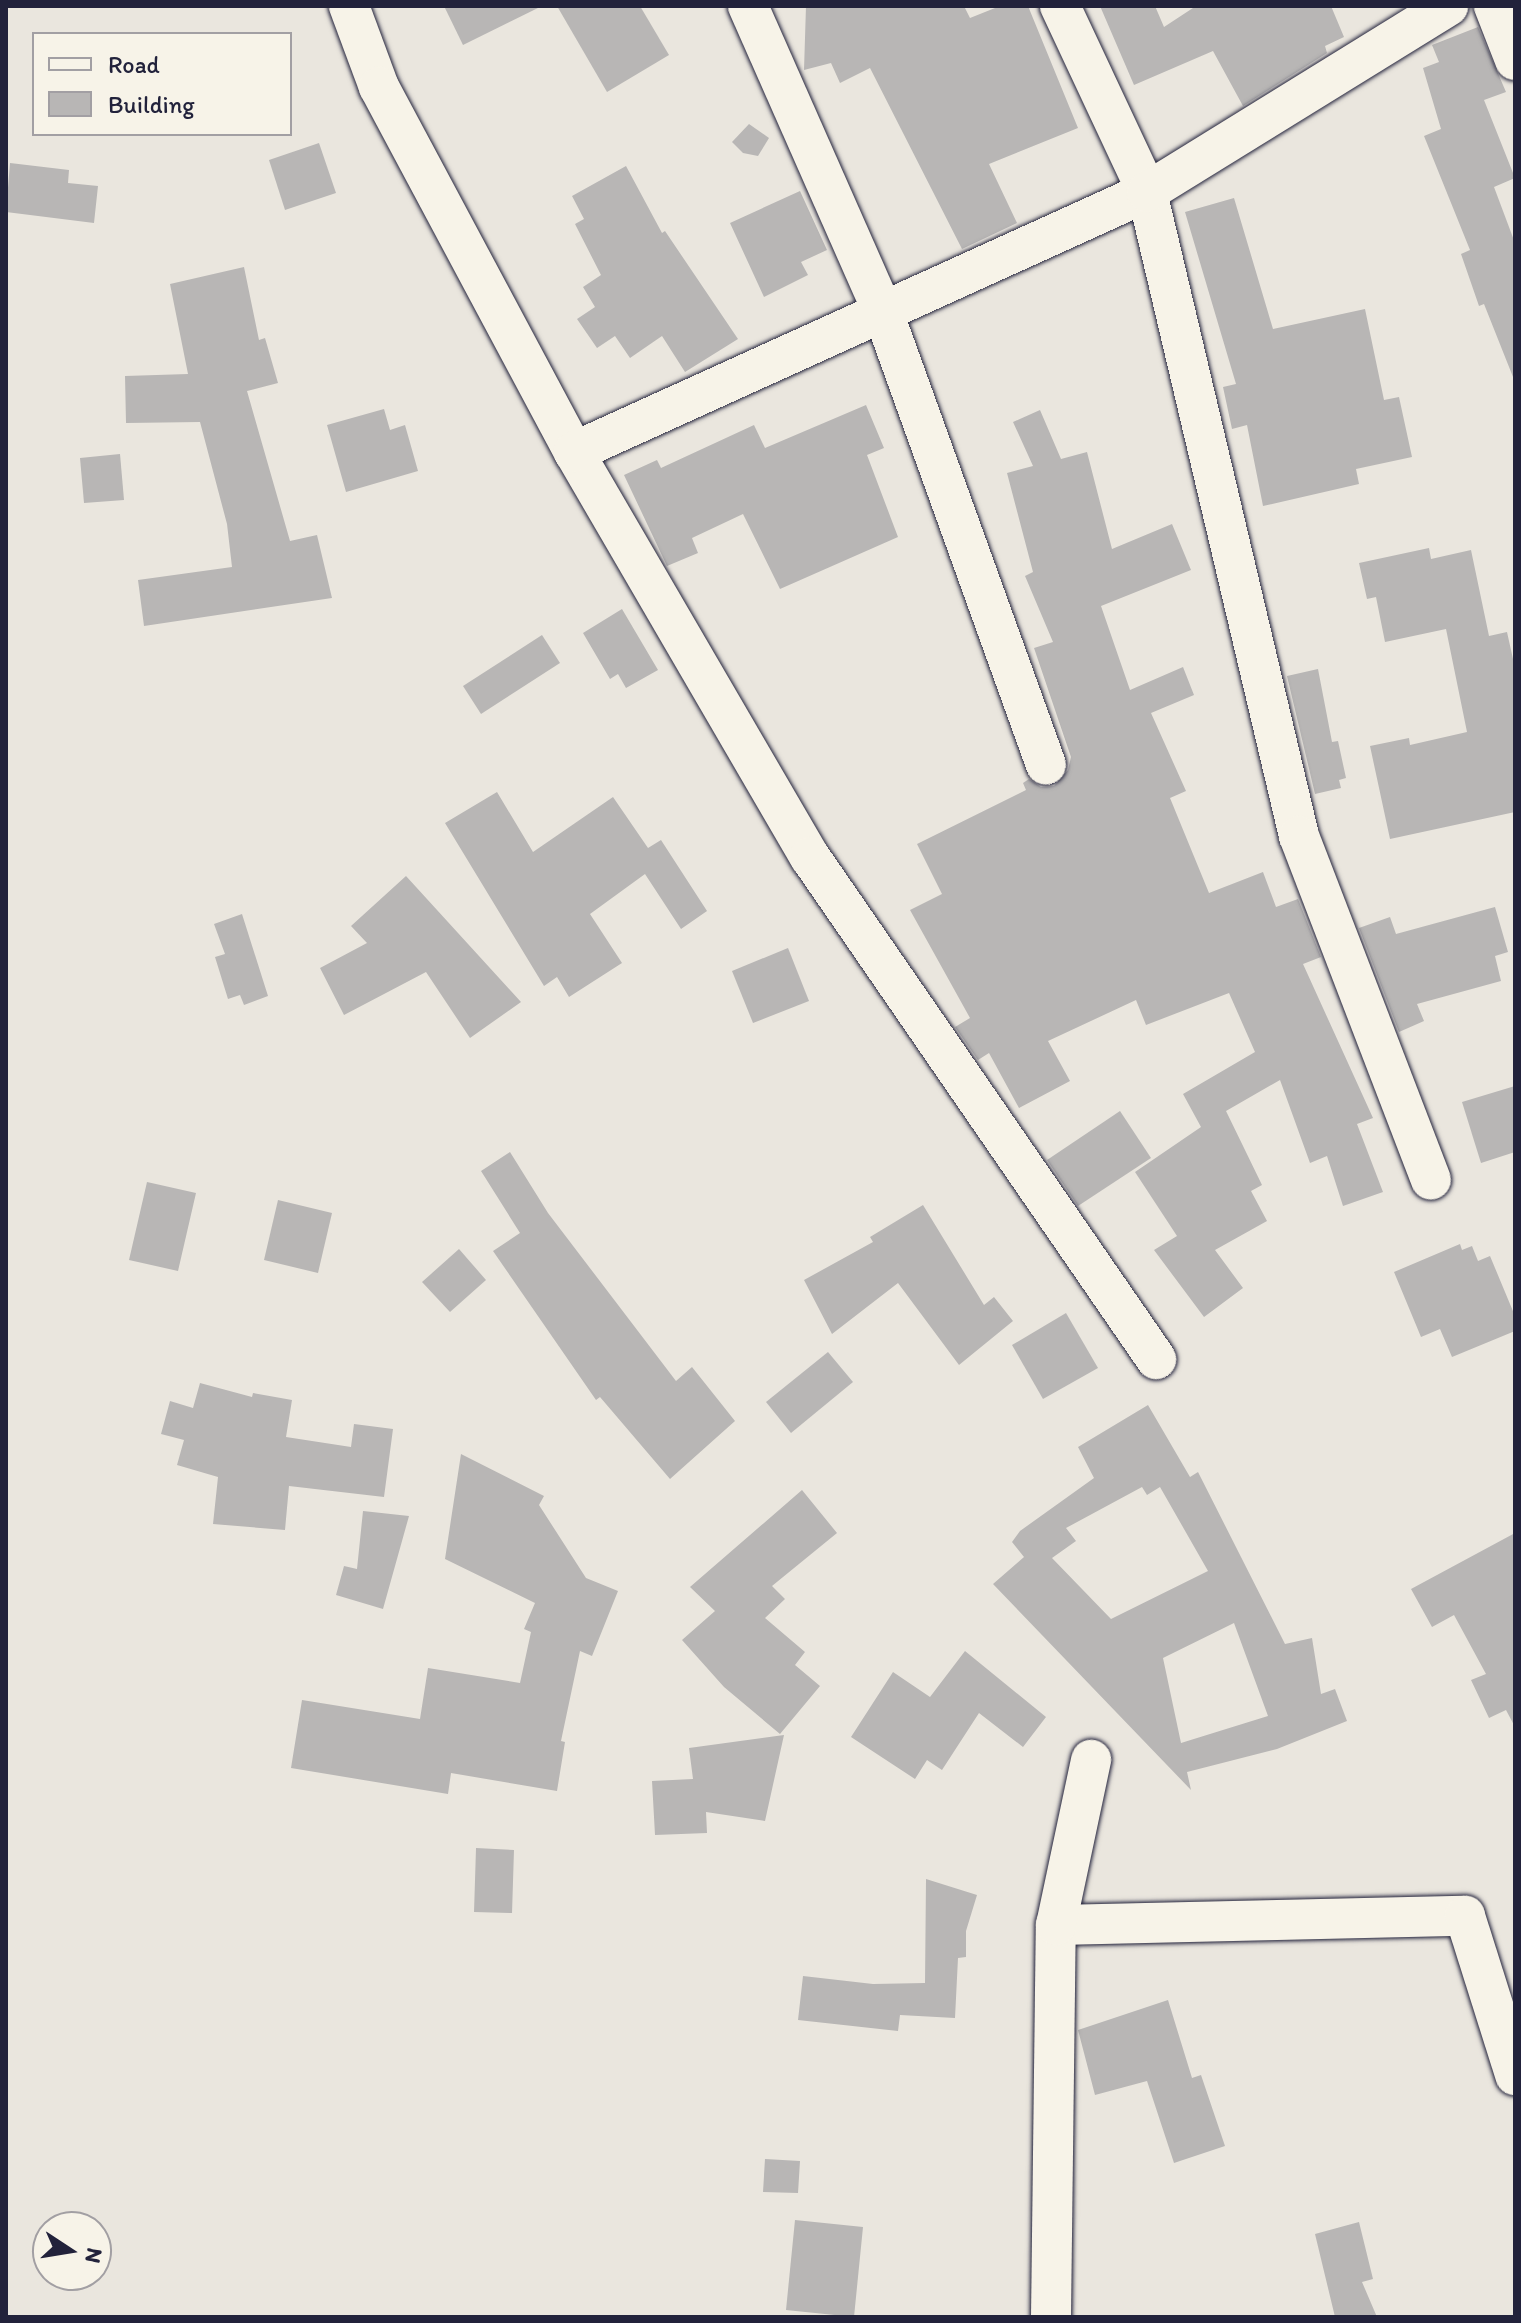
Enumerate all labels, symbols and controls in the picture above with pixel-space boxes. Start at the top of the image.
legend [32,32,292,136]
text: Road [108,50,160,79]
text: Building [108,90,195,119]
north arrow [32,2211,112,2291]
text: N [79,2246,109,2266]

